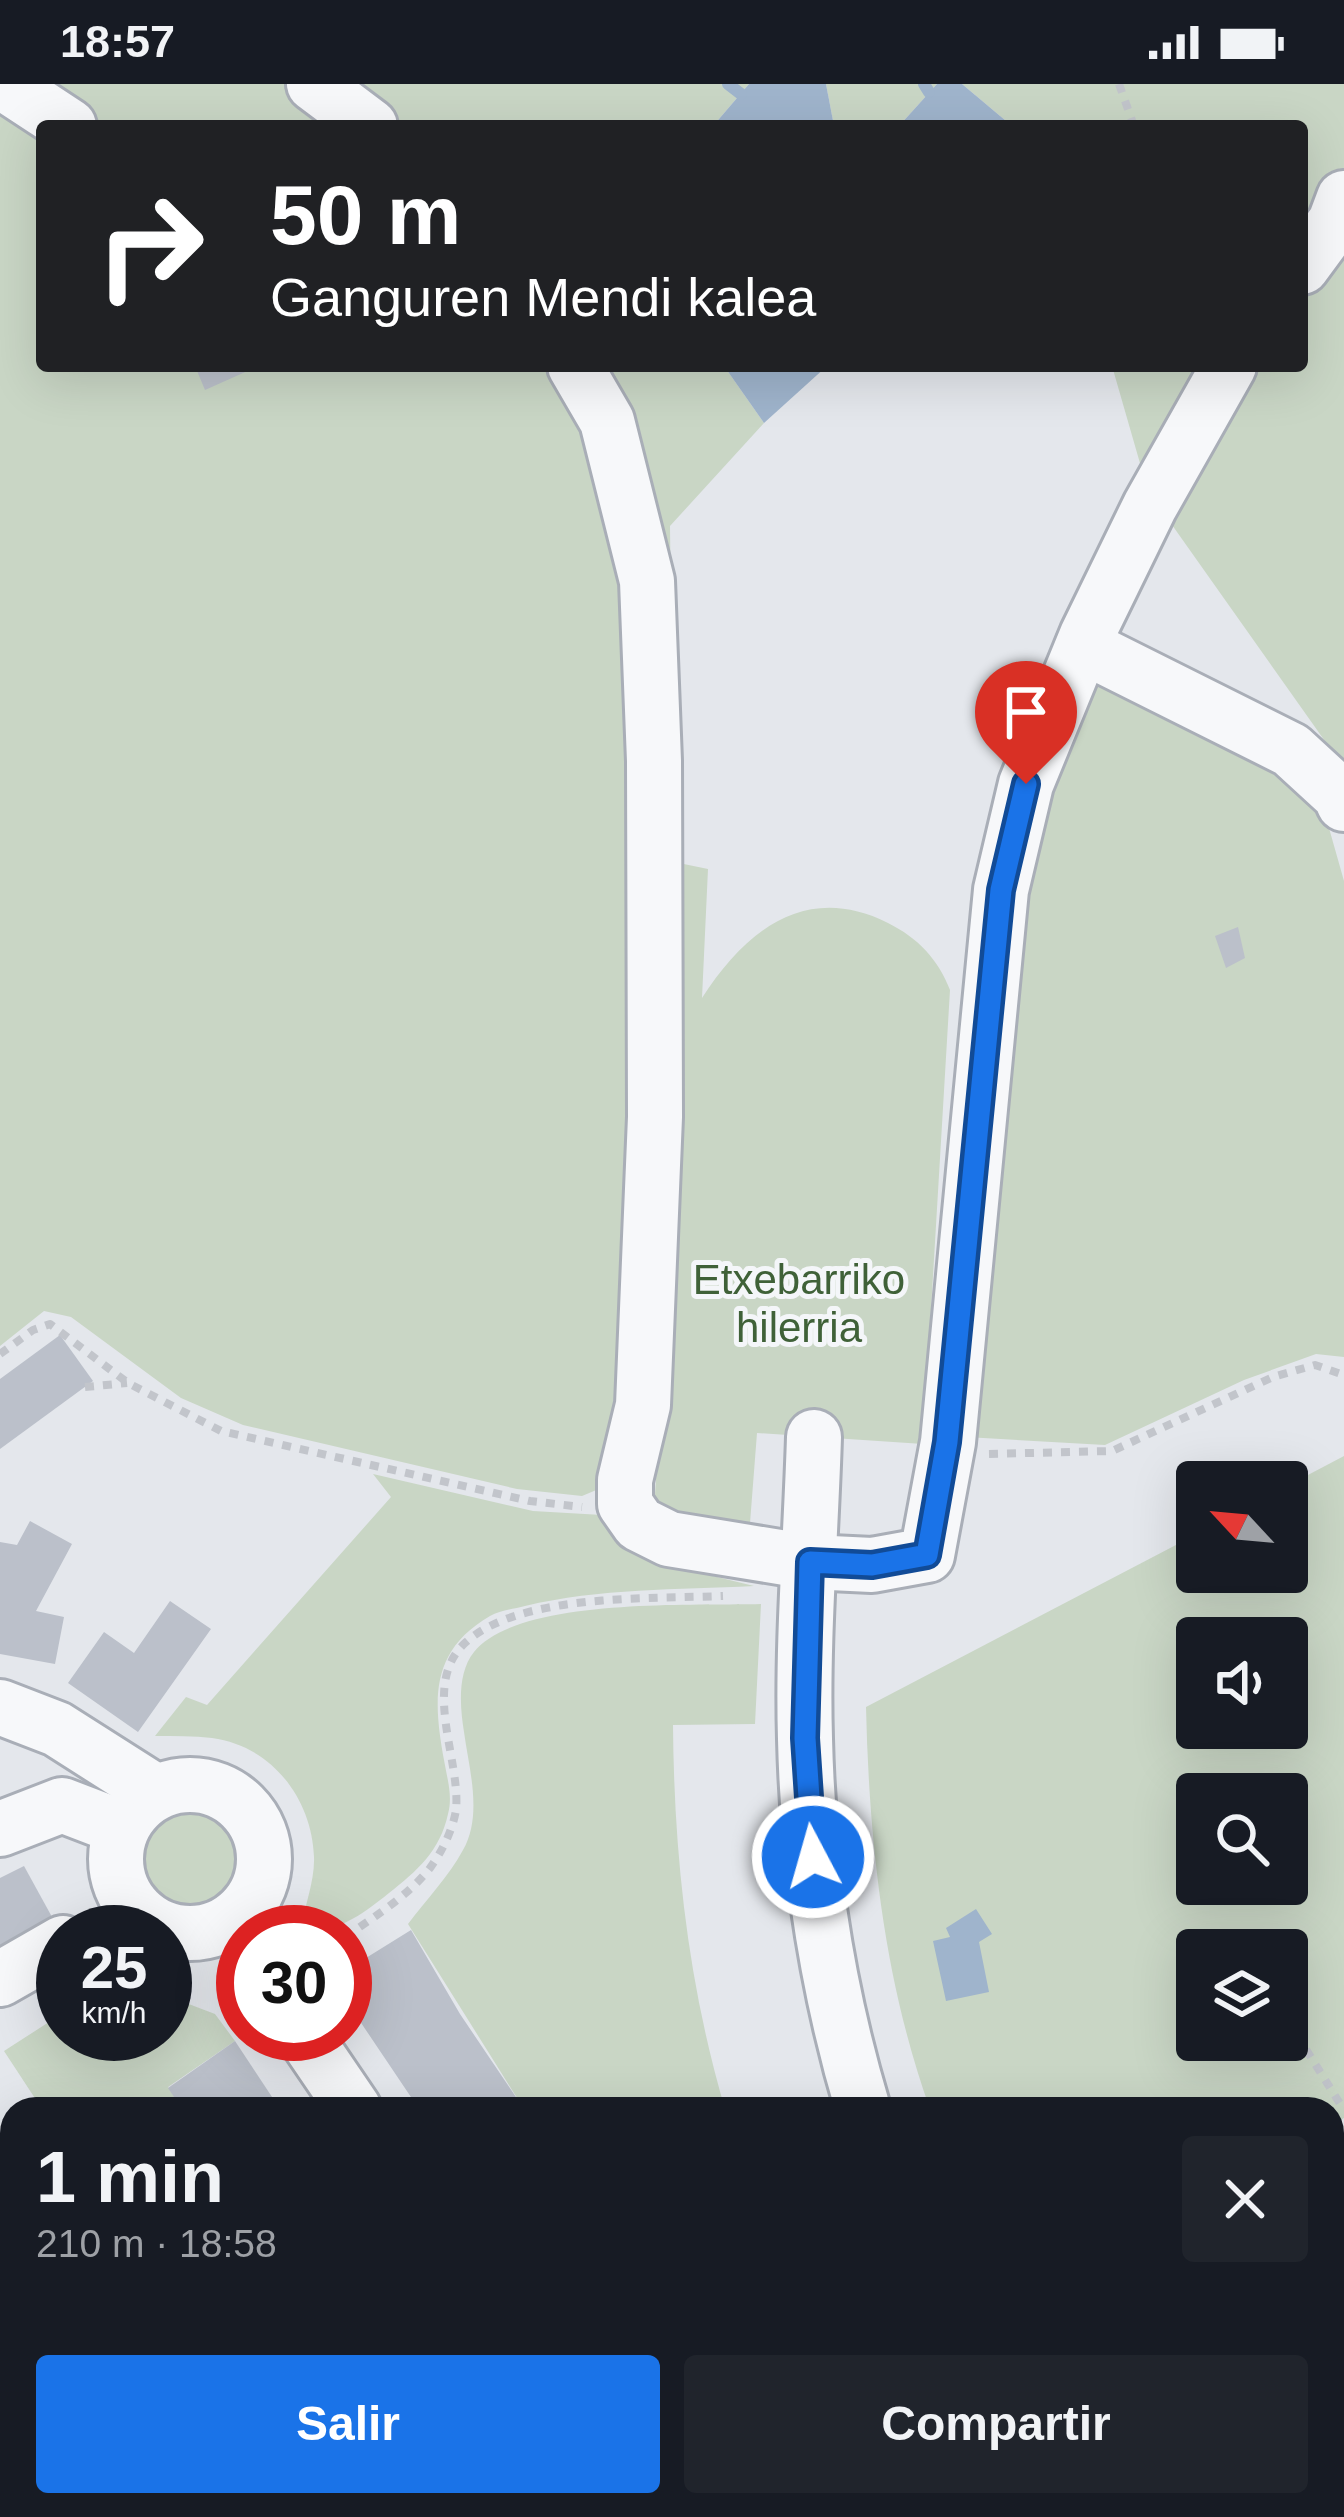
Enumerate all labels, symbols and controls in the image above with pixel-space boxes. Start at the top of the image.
text: 18:57 [60,16,175,67]
icon: right [72,168,228,324]
text: 50 m [270,168,461,262]
text: Ganguren Mendi kalea [270,267,816,327]
pin [975,661,1077,784]
icon: arrive [993,679,1059,745]
park label: Etxebarriko hilerria [693,1256,905,1351]
north arrow [1176,1461,1308,1593]
map controls [1176,1461,1308,2061]
button: sound [1176,1617,1308,1749]
button: search [1176,1773,1308,1905]
position arrow [750,1794,876,1920]
speed limit sign: 30 [216,1905,372,2061]
button: layers [1176,1929,1308,2061]
text: 25 [81,1934,147,2001]
text: km/h [81,1996,147,2029]
button: close [1182,2136,1308,2262]
text: 1 min [36,2137,224,2217]
text: 210 m · 18:58 [36,2222,277,2265]
button: Salir [36,2355,660,2493]
button: Compartir [684,2355,1308,2493]

